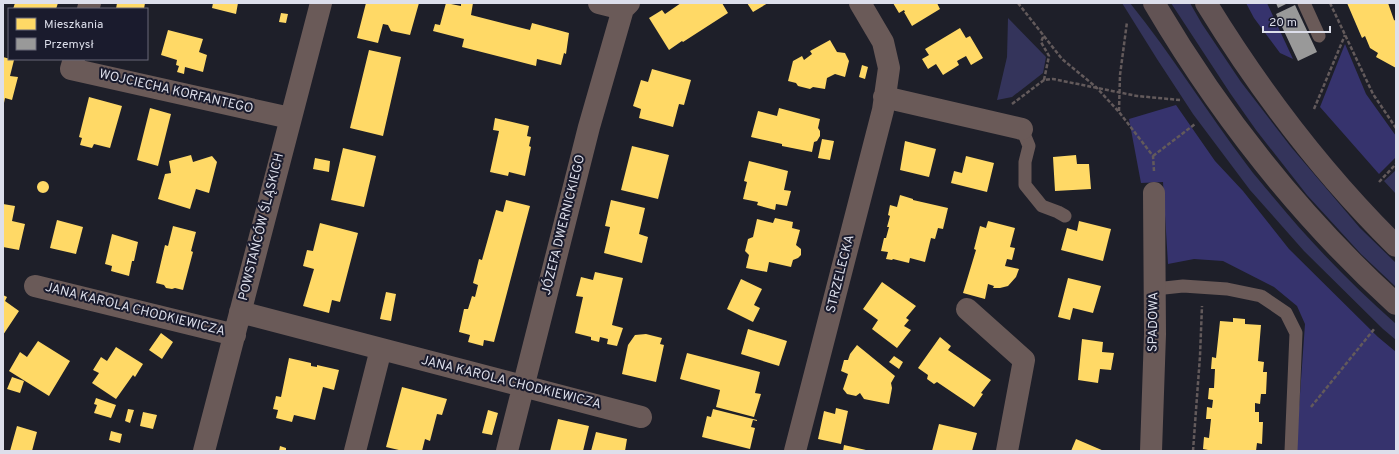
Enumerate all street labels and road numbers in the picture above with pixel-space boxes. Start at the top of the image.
street label: WOJCIECHA KORFANTEGO [97,66,255,118]
street label: POWSTAŃCÓW ŚLĄSKICH [234,151,288,303]
street label: JÓZEFA DWERNICKIEGO [537,153,589,297]
street label: STRZELECKA [824,233,858,315]
street label: JANA KAROLA CHODKIEWICZA [43,280,227,340]
street label: SPADOWA [1145,292,1163,352]
street label: JANA KAROLA CHODKIEWICZA [419,353,603,413]

